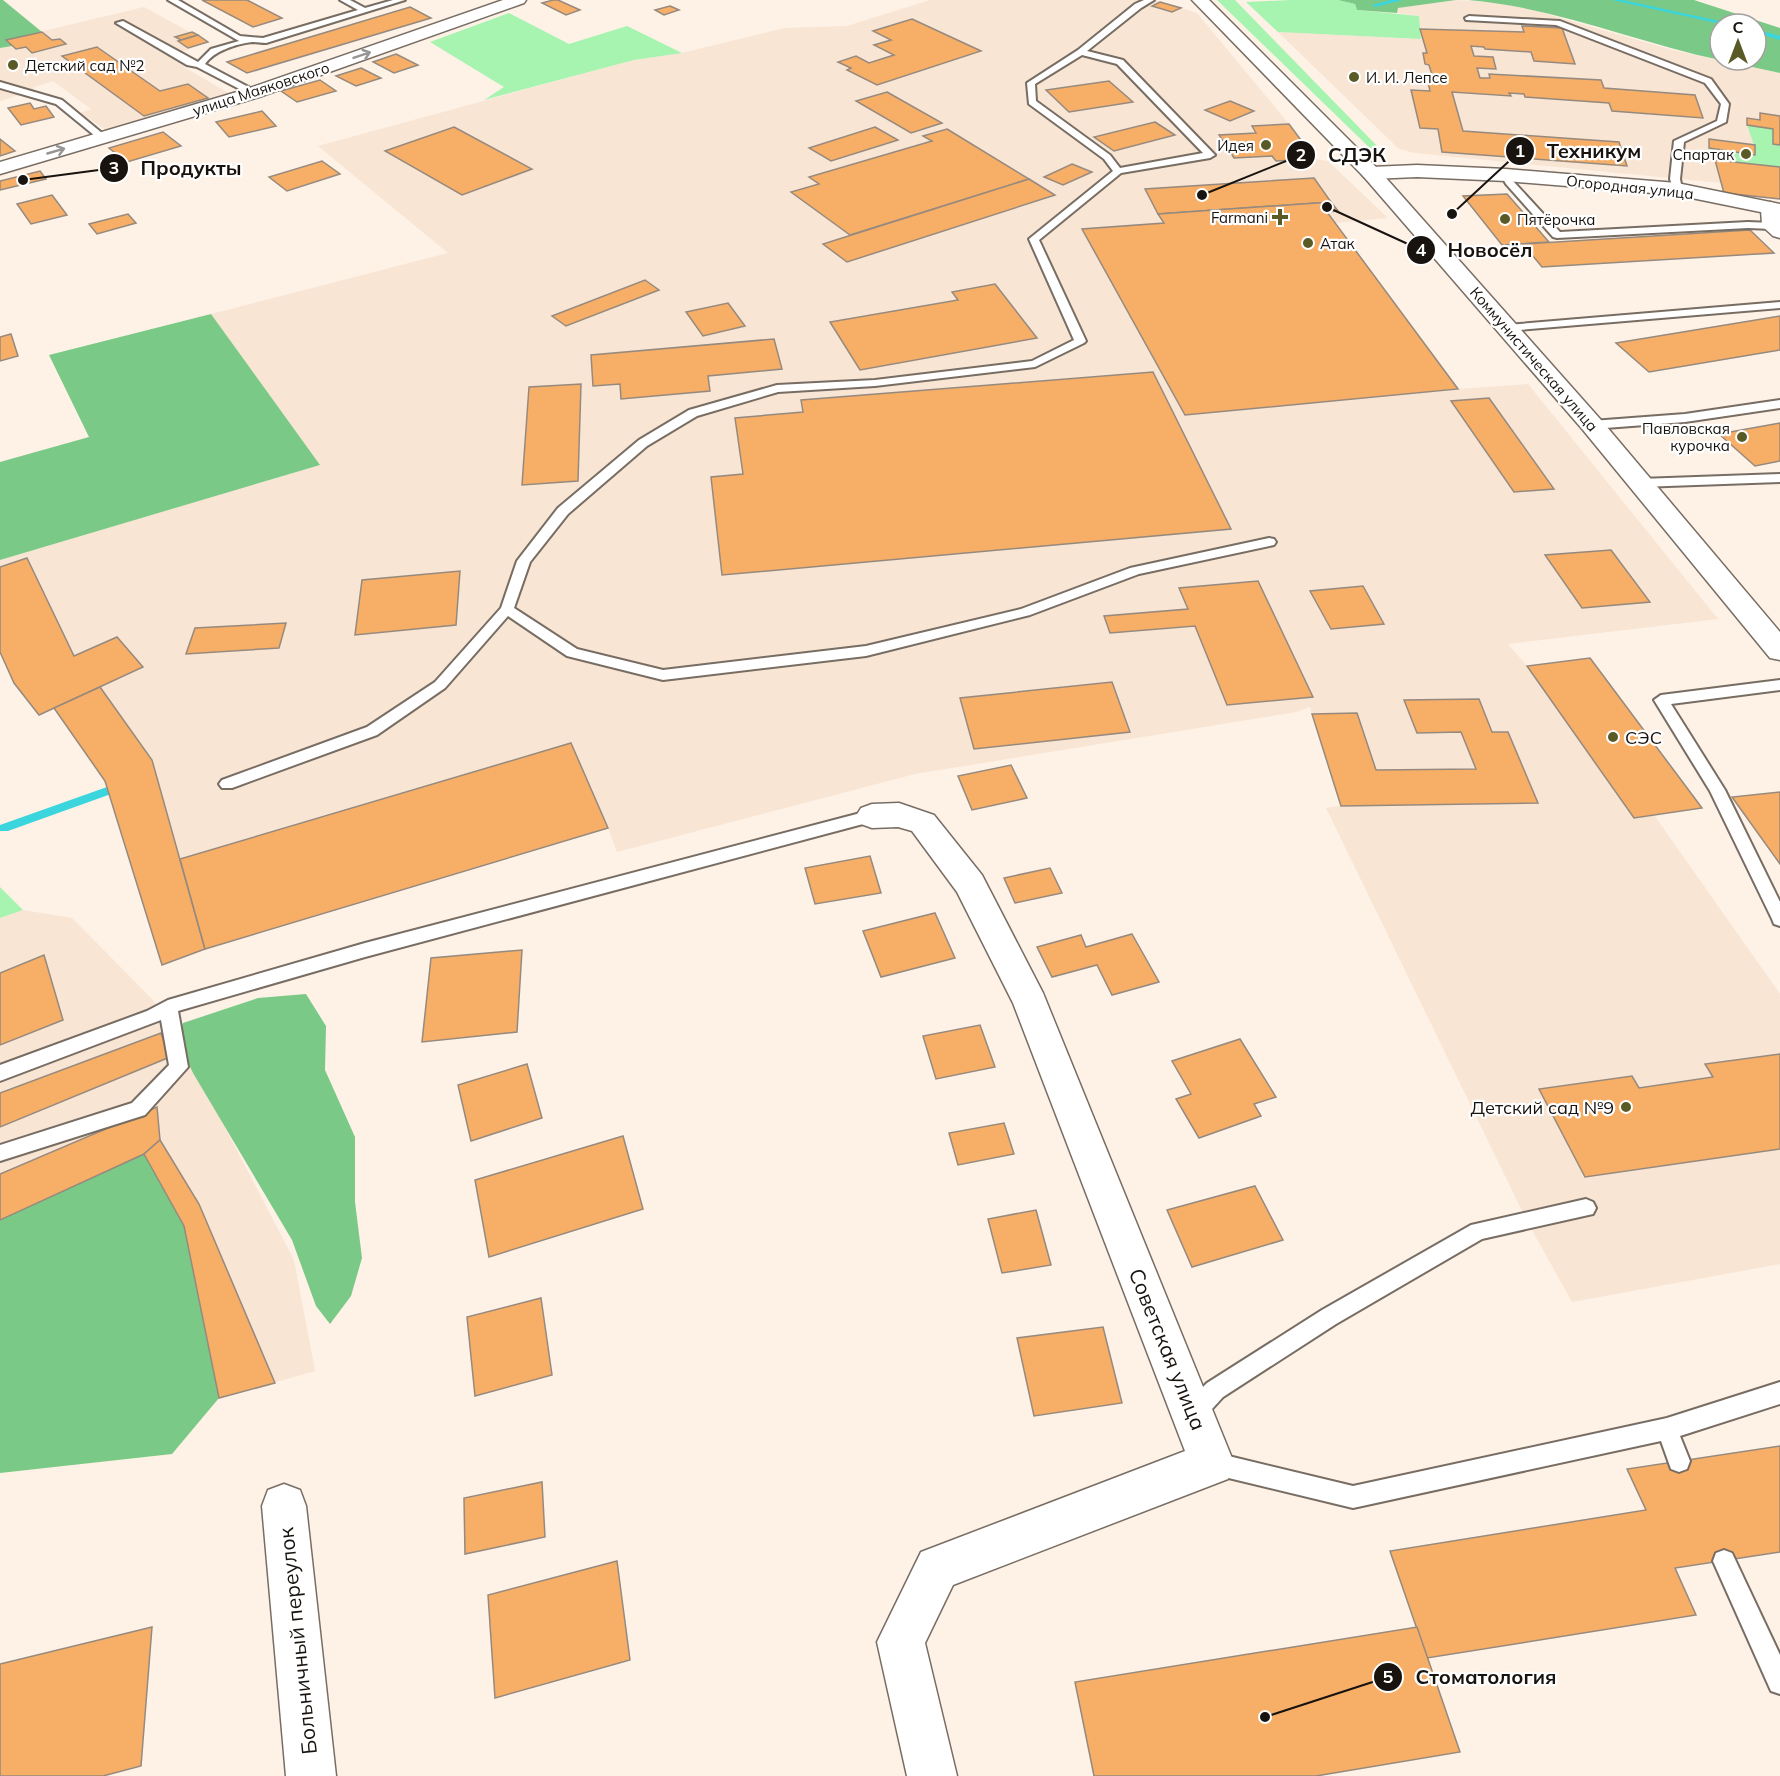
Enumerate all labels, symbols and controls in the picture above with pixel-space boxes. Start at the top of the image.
north arrow [1708,12,1768,72]
text: С [1733,17,1744,37]
one-way arrow [352,48,371,59]
place label: Детский сад №2 [25,56,145,75]
marker: Детский сад №2 [6,58,20,72]
street label: улица Маяковского [190,58,332,120]
place label: И. И. Лепсе [1366,68,1448,87]
marker: И. И. Лепсе [1347,70,1361,84]
callout: Техникум [1505,132,1653,170]
place label: Идея [1217,136,1254,155]
callout: СДЭК [1286,136,1398,174]
marker: Идея [1259,138,1273,152]
text: Техникум [1547,138,1641,163]
text: 1 [1515,139,1525,162]
text: СДЭК [1328,142,1386,167]
text: 2 [1296,143,1306,166]
one-way arrow [46,145,65,156]
place label: Спартак [1672,145,1735,164]
marker: Спартак [1739,147,1753,161]
callout: Продукты [99,149,253,187]
text: Продукты [141,155,241,180]
text: 3 [109,156,119,179]
street label: Огородная улица [1565,171,1695,203]
place label: Farmani [1211,208,1268,227]
marker: Farmani [1273,210,1287,224]
place label: Пятёрочка [1517,210,1595,229]
marker: Пятёрочка [1498,212,1512,226]
callout: Новосёл [1406,231,1545,269]
place label: Атак [1320,234,1356,253]
marker: Атак [1301,236,1315,250]
text: Новосёл [1447,237,1533,262]
text: 4 [1416,238,1427,261]
street label: Коммунистическая улица [1466,283,1602,435]
place label: Павловская курочка [1642,419,1730,455]
marker: Павловская курочка [1735,430,1749,444]
place label: СЭС [1625,726,1662,749]
marker: СЭС [1606,730,1620,744]
place label: Детский сад №9 [1470,1096,1614,1119]
marker: Детский сад №9 [1619,1100,1633,1114]
street label: Советская улица [1124,1264,1212,1434]
street label: Больничный переулок [272,1526,322,1756]
callout: Cтоматология [1373,1658,1568,1696]
text: Cтоматология [1416,1664,1556,1689]
text: 5 [1383,1665,1394,1688]

